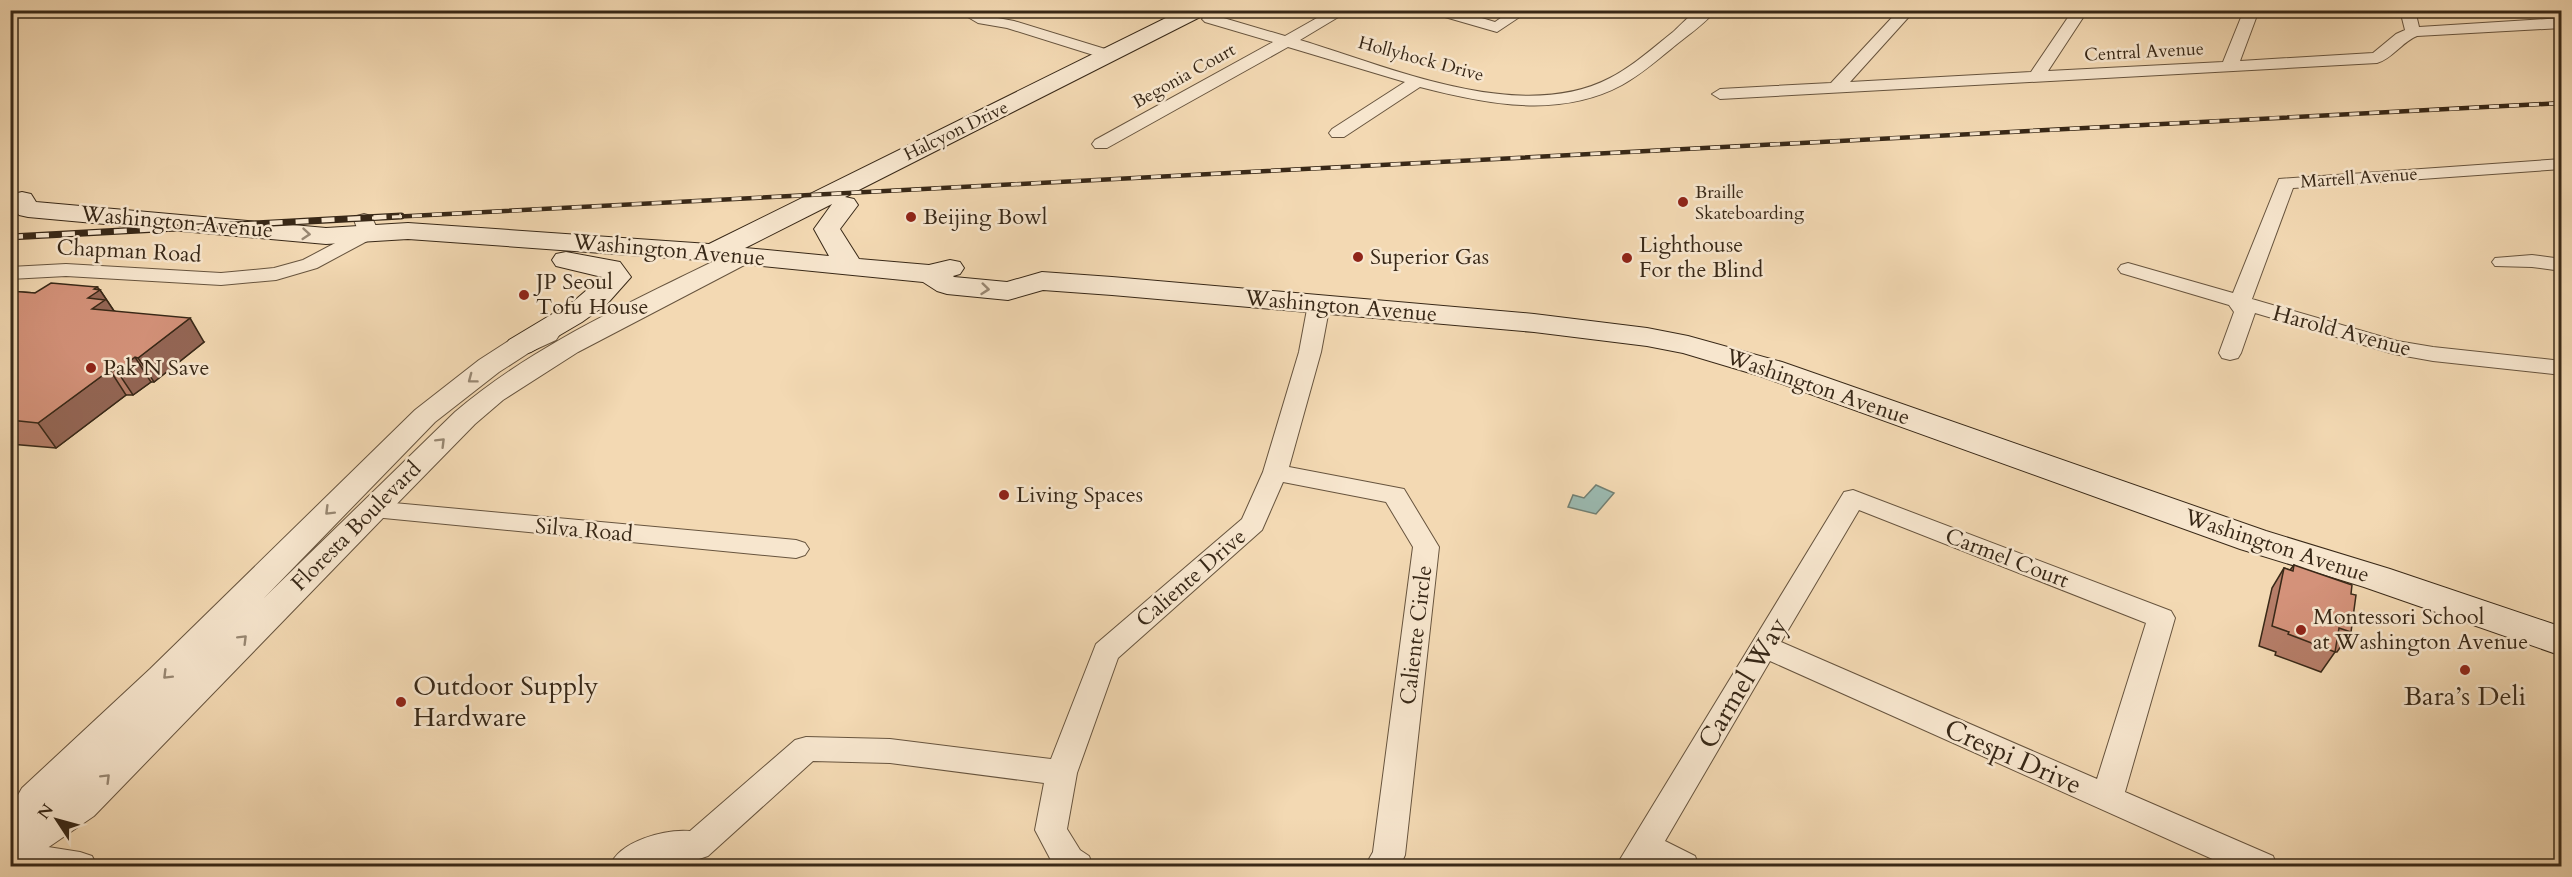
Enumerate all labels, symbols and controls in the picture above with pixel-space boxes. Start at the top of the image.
street label: Hollyhock Drive [1355,30,1487,88]
street label: Central Avenue [2083,36,2205,68]
street label: Begonia Court [1128,37,1240,115]
street label: Halcyon Drive [900,95,1012,167]
street label: Martell Avenue [2300,161,2418,195]
place label: Braille Skateboarding [1695,180,1805,226]
marker: Braille Skateboarding [1676,195,1690,209]
street label: Washington Avenue [79,199,274,245]
place label: Beijing Bowl [923,202,1048,232]
marker: Beijing Bowl [904,210,918,224]
one-way arrow [301,227,311,240]
street label: Washington Avenue [571,227,766,273]
place label: Lighthouse For the Blind [1639,230,1764,285]
street label: Chapman Road [56,232,202,270]
place label: Superior Gas [1370,242,1489,272]
marker: Superior Gas [1351,250,1365,264]
marker: Lighthouse For the Blind [1620,251,1634,265]
place label: JP Seoul Tofu House [533,267,648,322]
one-way arrow [980,282,989,295]
street label: Washington Avenue [1243,283,1438,329]
marker: JP Seoul Tofu House [517,288,531,302]
street label: Harold Avenue [2269,298,2415,364]
street label: Washington Avenue [1721,341,1914,433]
place label: Pak N Save [103,353,210,383]
marker: Pak N Save [84,361,98,375]
one-way arrow [468,372,479,383]
one-way arrow [433,438,444,449]
street label: Floresta Boulevard [284,454,428,598]
place label: Living Spaces [1016,480,1143,510]
marker: Living Spaces [997,488,1011,502]
street label: Washington Avenue [2180,502,2373,590]
one-way arrow [325,503,336,514]
street label: Silva Road [534,511,634,549]
street label: Carmel Court [1941,521,2073,595]
street label: Caliente Drive [1130,522,1252,634]
street label: Caliente Circle [1393,564,1439,706]
place label: Montessori School at Washington Avenue [2313,602,2528,657]
street label: Carmel Way [1689,610,1797,756]
marker: Montessori School at Washington Avenue [2294,623,2308,637]
one-way arrow [236,636,247,647]
marker: Bara’s Deli [2458,663,2472,677]
one-way arrow [164,668,175,679]
place label: Outdoor Supply Hardware [413,668,599,736]
place label: Bara’s Deli [2404,678,2526,715]
marker: Outdoor Supply Hardware [394,695,408,709]
street label: Crespi Drive [1939,710,2087,804]
one-way arrow [99,774,110,785]
north arrow [27,790,87,850]
text: N [33,800,59,824]

